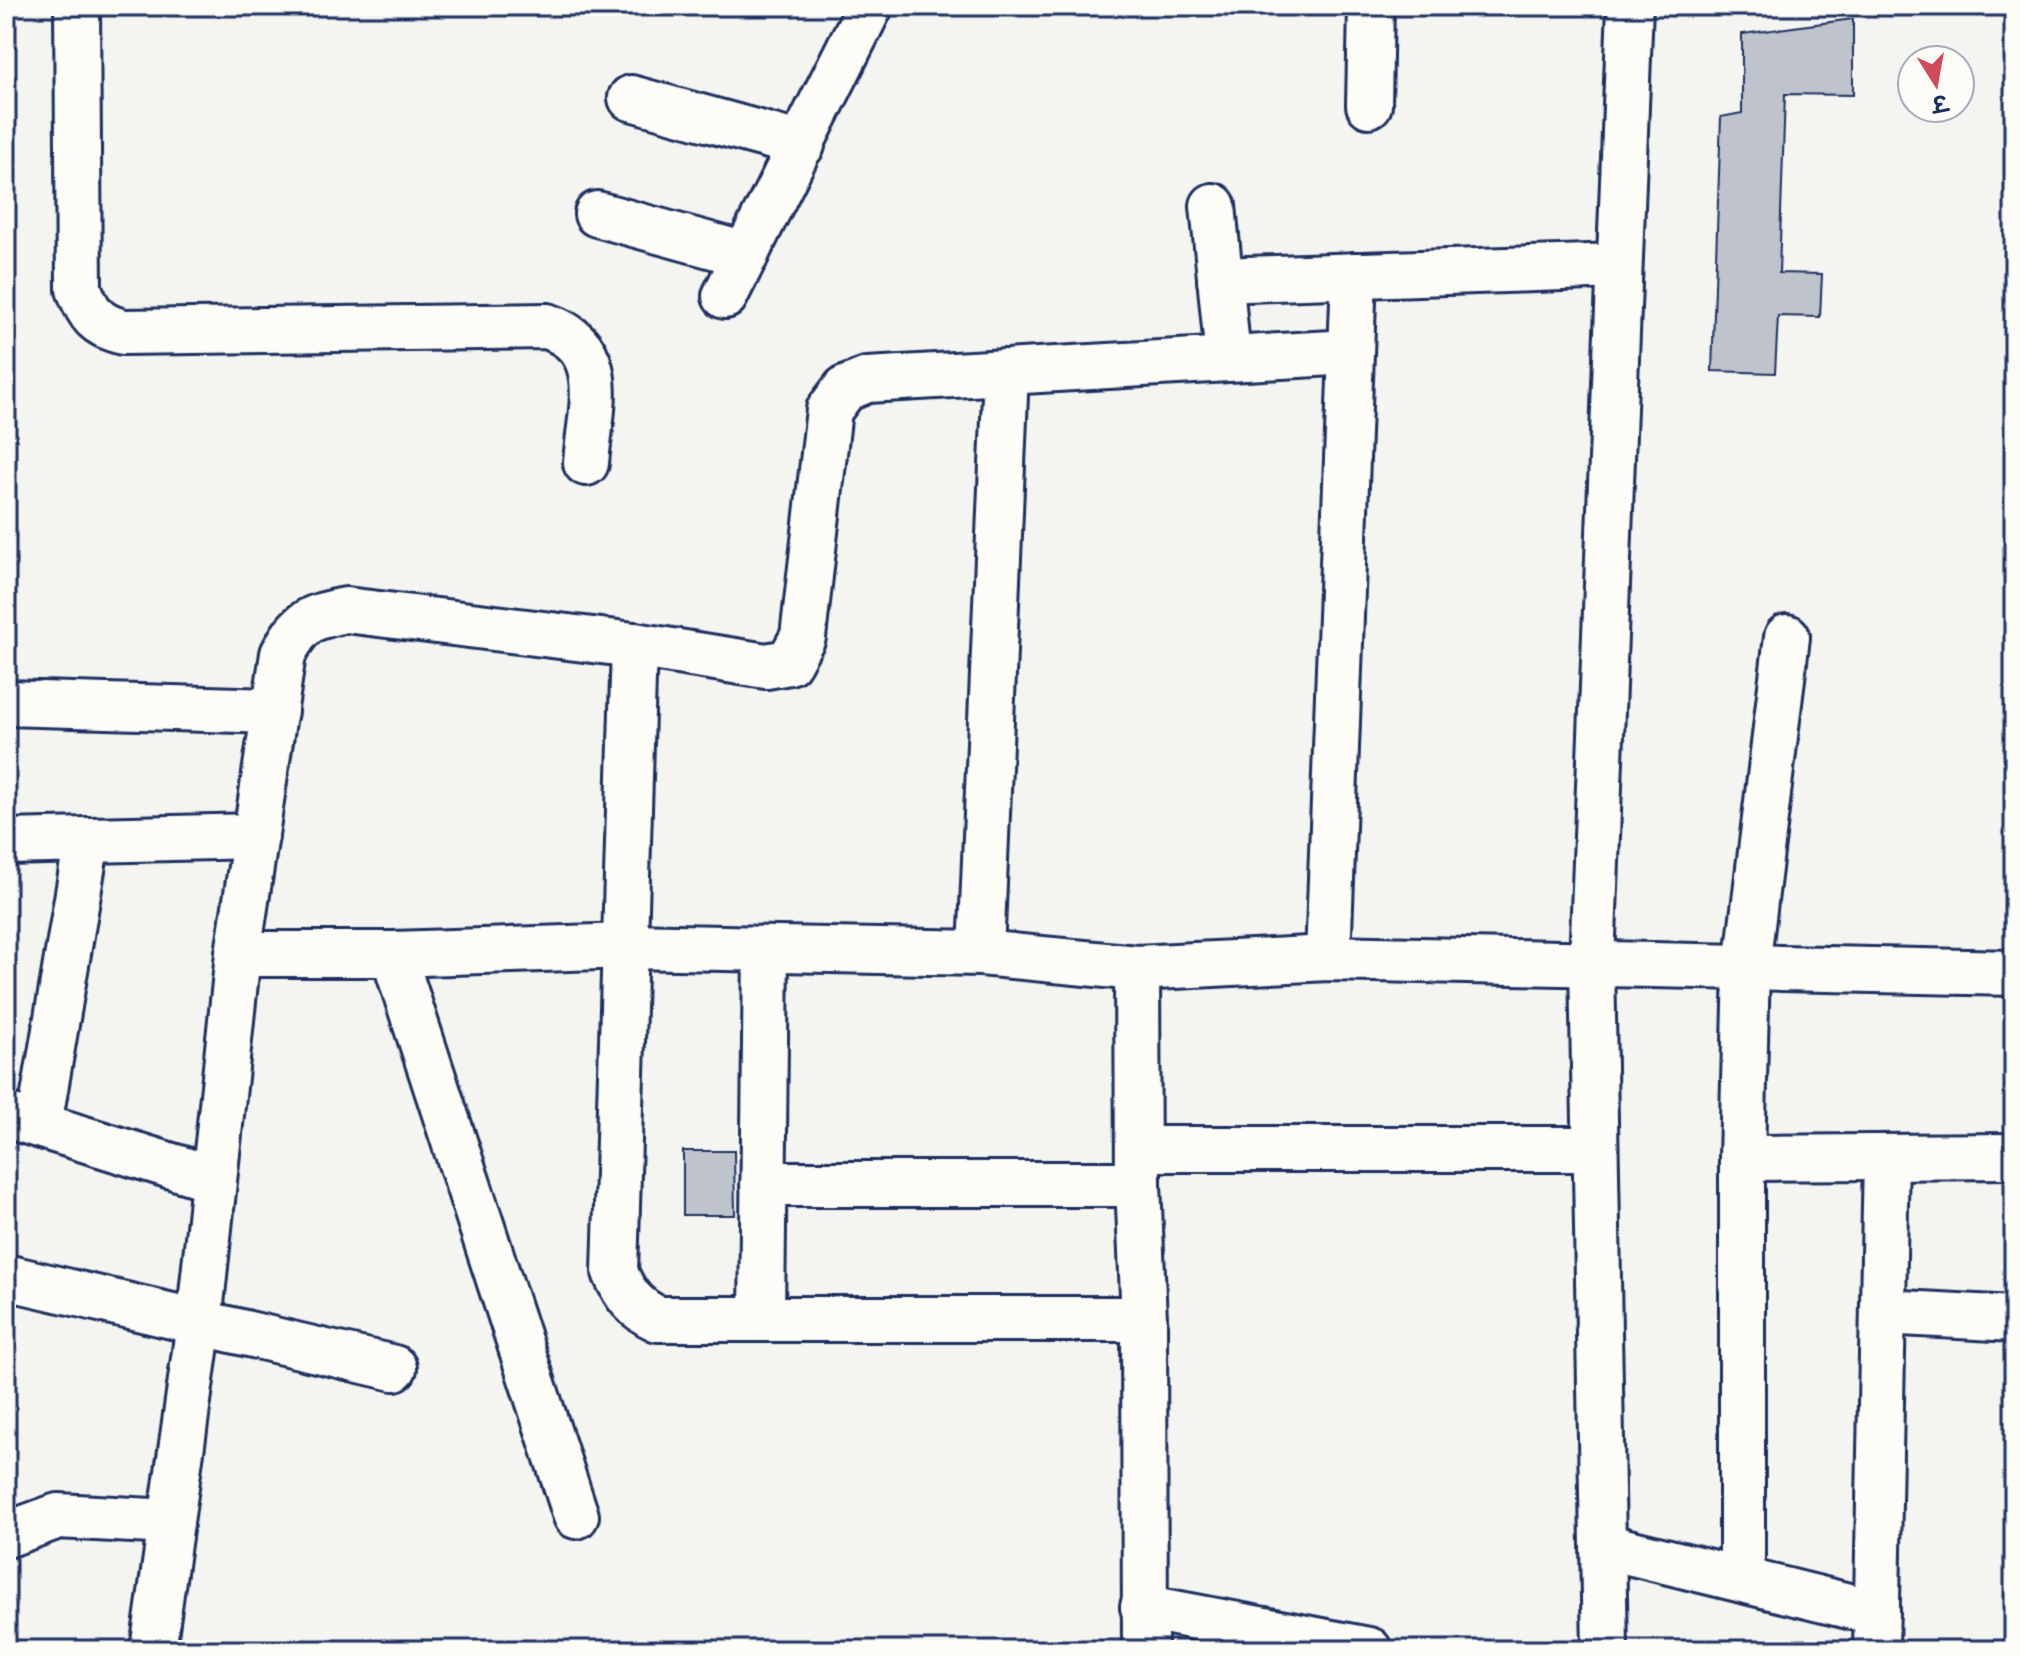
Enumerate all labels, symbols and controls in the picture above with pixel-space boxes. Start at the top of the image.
north arrow [1896,44,1976,124]
text: उ [1927,86,1951,117]

